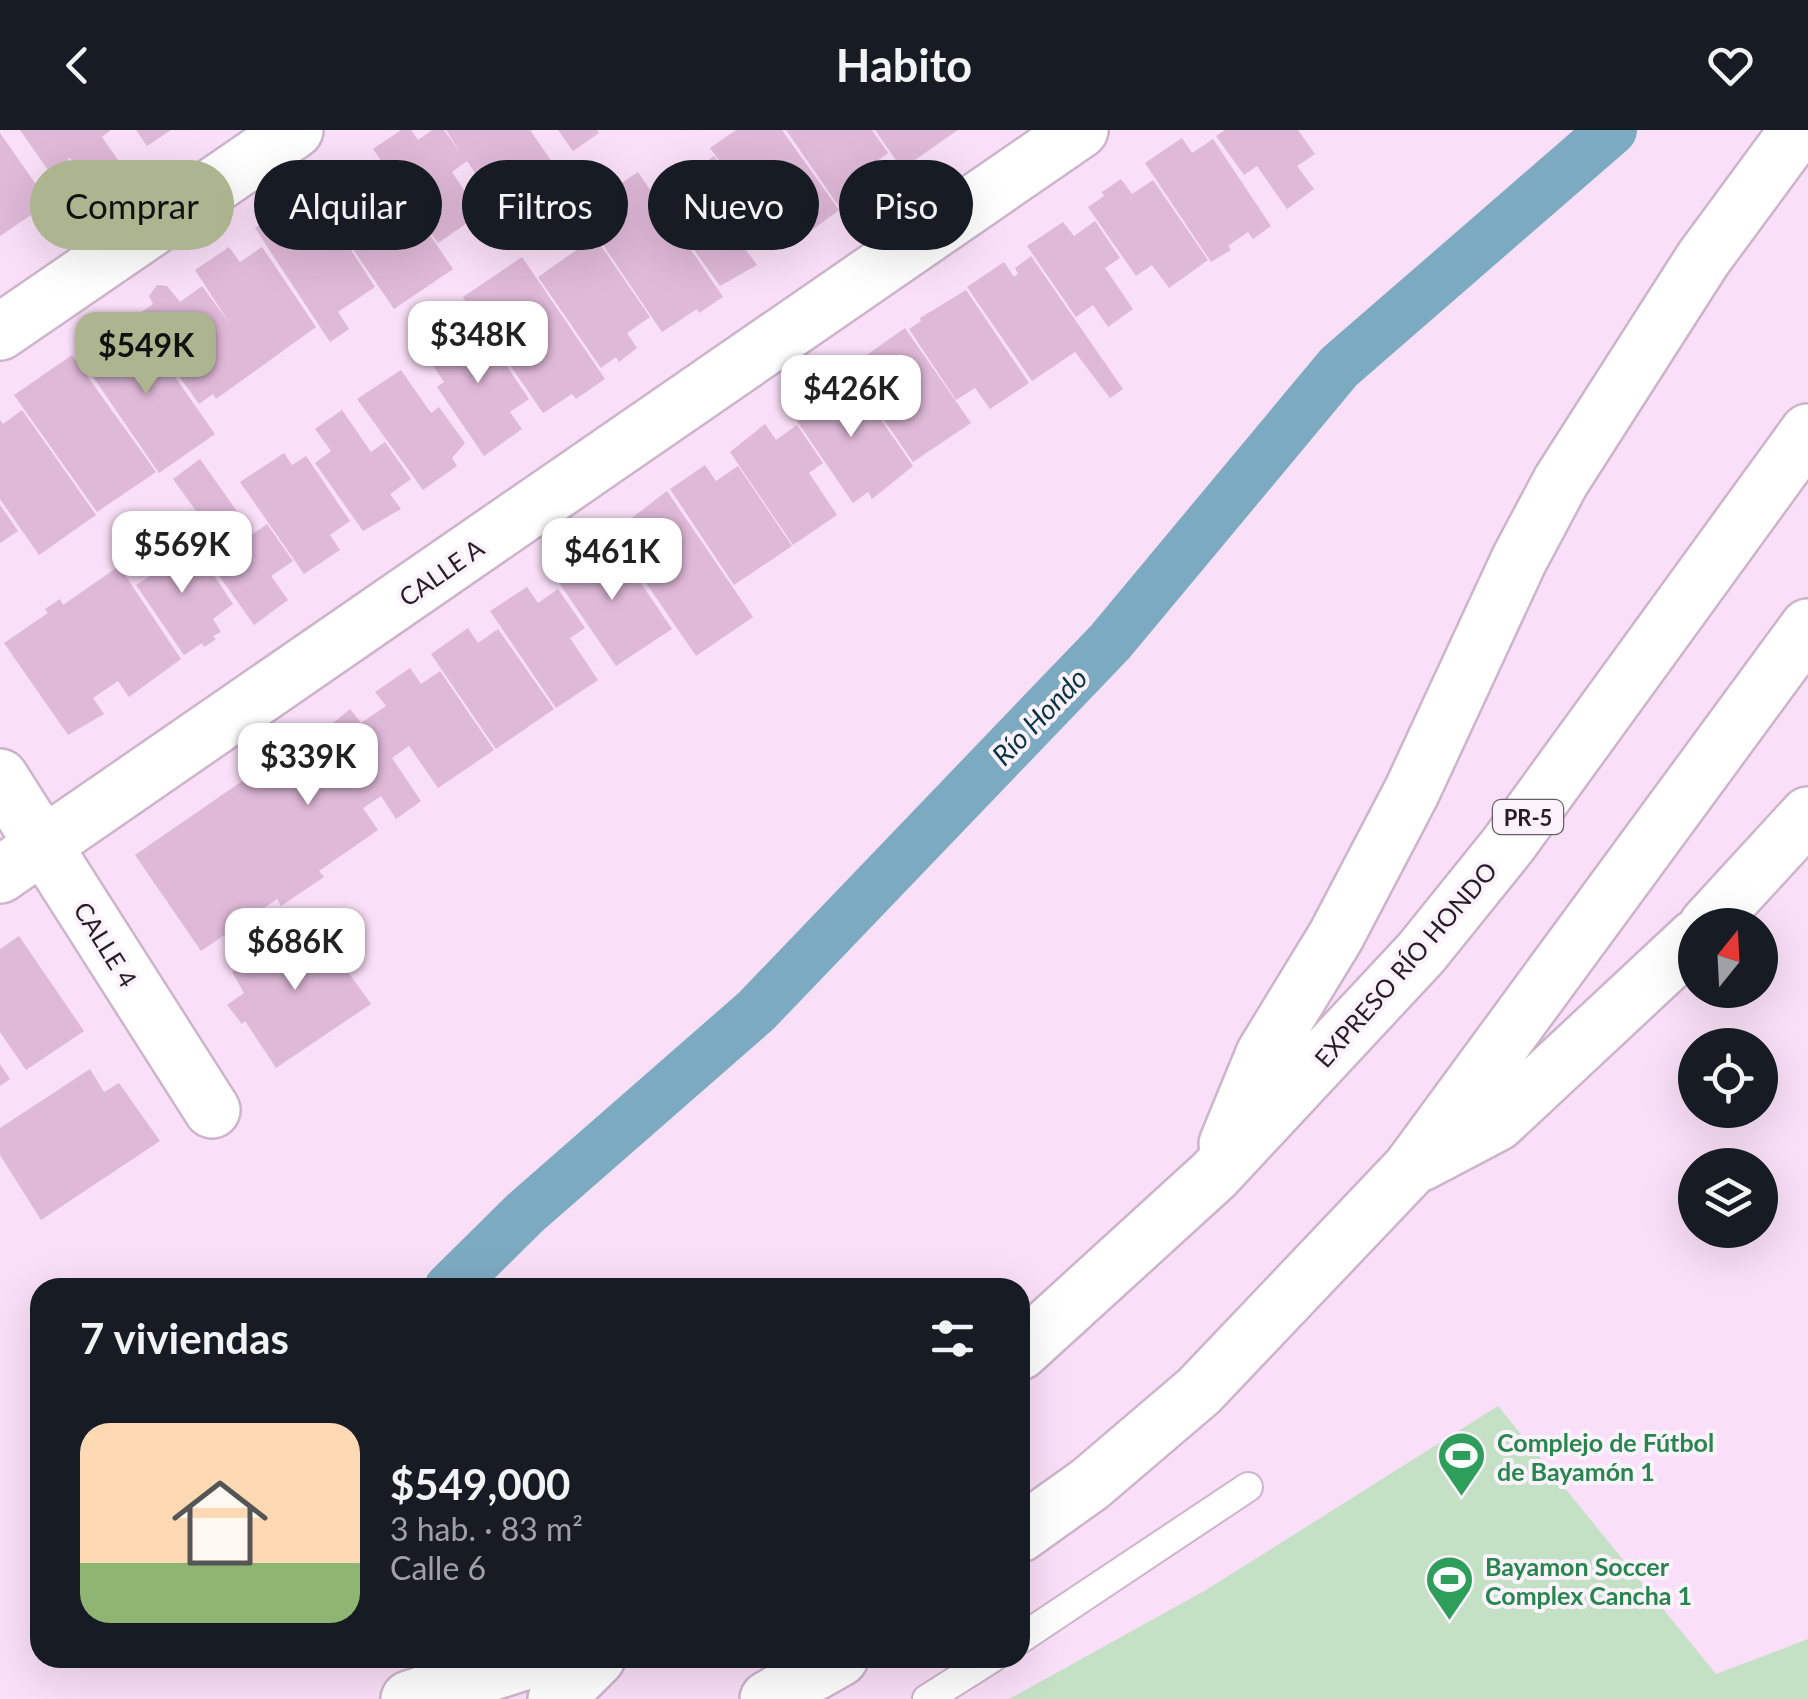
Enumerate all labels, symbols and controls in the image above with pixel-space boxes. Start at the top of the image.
icon: back [50,38,105,93]
text: Habito [836,38,972,92]
icon: heart [1703,38,1758,93]
chip: Comprar [30,160,234,250]
chip: Alquilar [254,160,442,250]
chip: Filtros [462,160,628,250]
chip: Nuevo [648,160,819,250]
chip: Piso [839,160,973,250]
pin: $348K [408,301,548,386]
pin: $549K [76,312,216,397]
text: $348K [430,314,526,353]
text: $549K [98,325,194,364]
pin: $426K [781,355,921,440]
text: $426K [803,368,899,407]
pin: $569K [112,511,252,596]
pin: $461K [542,518,682,603]
text: $569K [134,524,230,563]
text: $461K [564,531,660,570]
street label: CALLE A [393,532,489,612]
water label: Río Hondo [984,660,1094,772]
pin: $339K [238,723,378,808]
text: $339K [260,736,356,775]
road number: PR-5 [1493,800,1563,834]
street label: EXPRESO RÍO HONDO [1308,855,1502,1073]
street label: CALLE 4 [68,896,144,992]
pin: $686K [225,908,365,993]
north arrow [1678,908,1778,1008]
map controls [1678,908,1778,1248]
text: $686K [247,921,343,960]
button: locate [1678,1028,1778,1128]
button: layers [1678,1148,1778,1248]
icon: filters [925,1311,980,1366]
text: 7 viviendas [80,1313,289,1363]
place label: Complejo de Fútbol de Bayamón 1 [1497,1427,1714,1486]
sports icon: Complejo de Fútbol de Bayamón 1 [1436,1430,1488,1498]
text: $549,000 [390,1459,570,1509]
icon: home [160,1463,280,1583]
text: 3 hab. · 83 m² [390,1509,583,1548]
text: Calle 6 [390,1548,486,1587]
place label: Bayamon Soccer Complex Cancha 1 [1485,1551,1692,1610]
sports icon: Bayamon Soccer Complex Cancha 1 [1424,1554,1476,1622]

